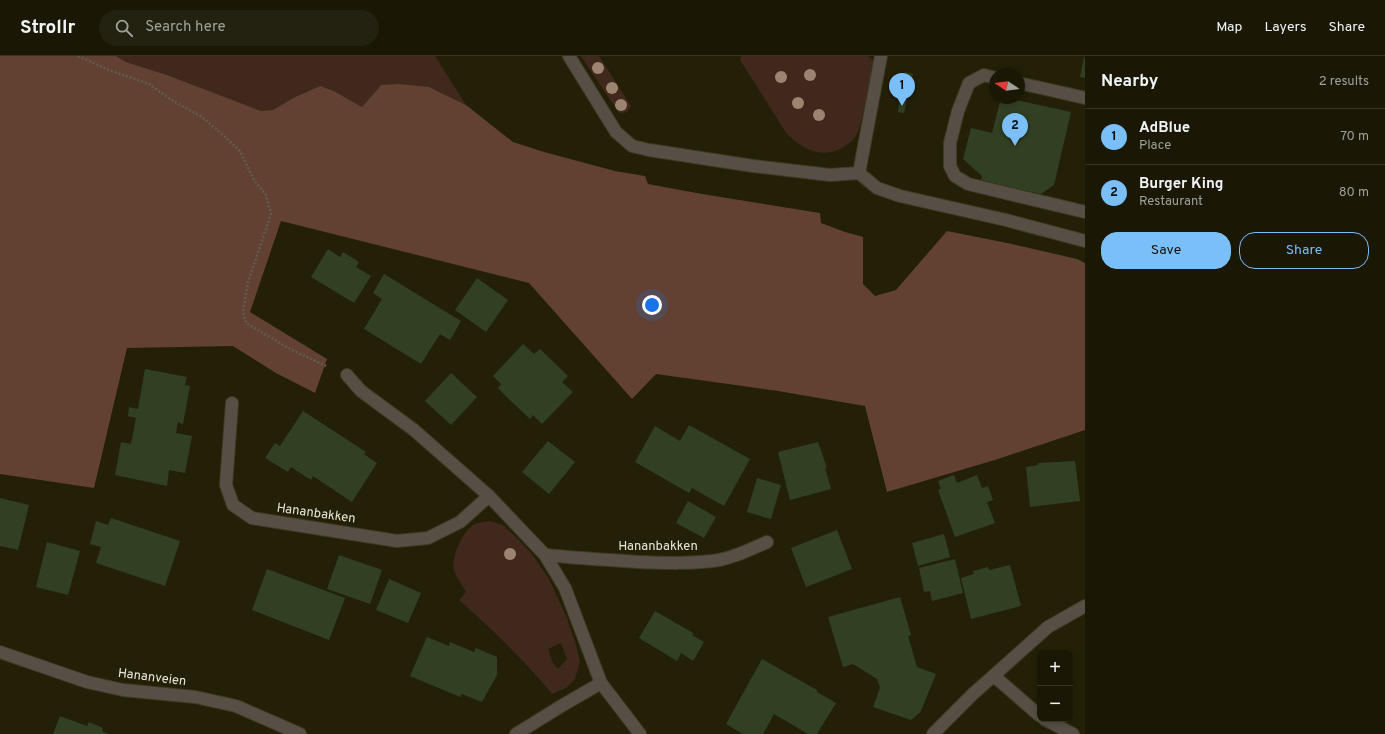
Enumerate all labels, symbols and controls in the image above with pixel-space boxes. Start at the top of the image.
search box [99,10,379,46]
text: Strollr [20,16,75,40]
icon: search [113,17,135,39]
text: Search here [145,18,225,37]
text: Map [1216,19,1242,36]
text: Layers [1264,19,1306,36]
text: Share [1328,19,1365,36]
north arrow [989,68,1025,104]
text: Nearby [1101,71,1158,93]
pin: 1 [889,73,915,106]
text: 2 results [1319,74,1369,90]
pin: 2 [1002,113,1028,146]
text: AdBlue [1139,119,1190,138]
text: 1 [1111,129,1117,145]
text: 70 m [1340,129,1369,145]
text: Place [1139,138,1171,154]
text: Burger King [1139,175,1224,194]
text: 2 [1110,185,1118,201]
text: 80 m [1339,185,1369,201]
text: Restaurant [1139,194,1203,210]
button: Save [1101,232,1231,269]
button: Share [1239,232,1369,269]
your location [642,295,662,315]
street label: Hananbakken [275,501,357,527]
street label: Hananbakken [618,539,698,555]
map controls [1037,650,1073,722]
button: + [1037,650,1073,686]
street label: Hananveien [117,666,187,690]
button: − [1037,686,1073,722]

